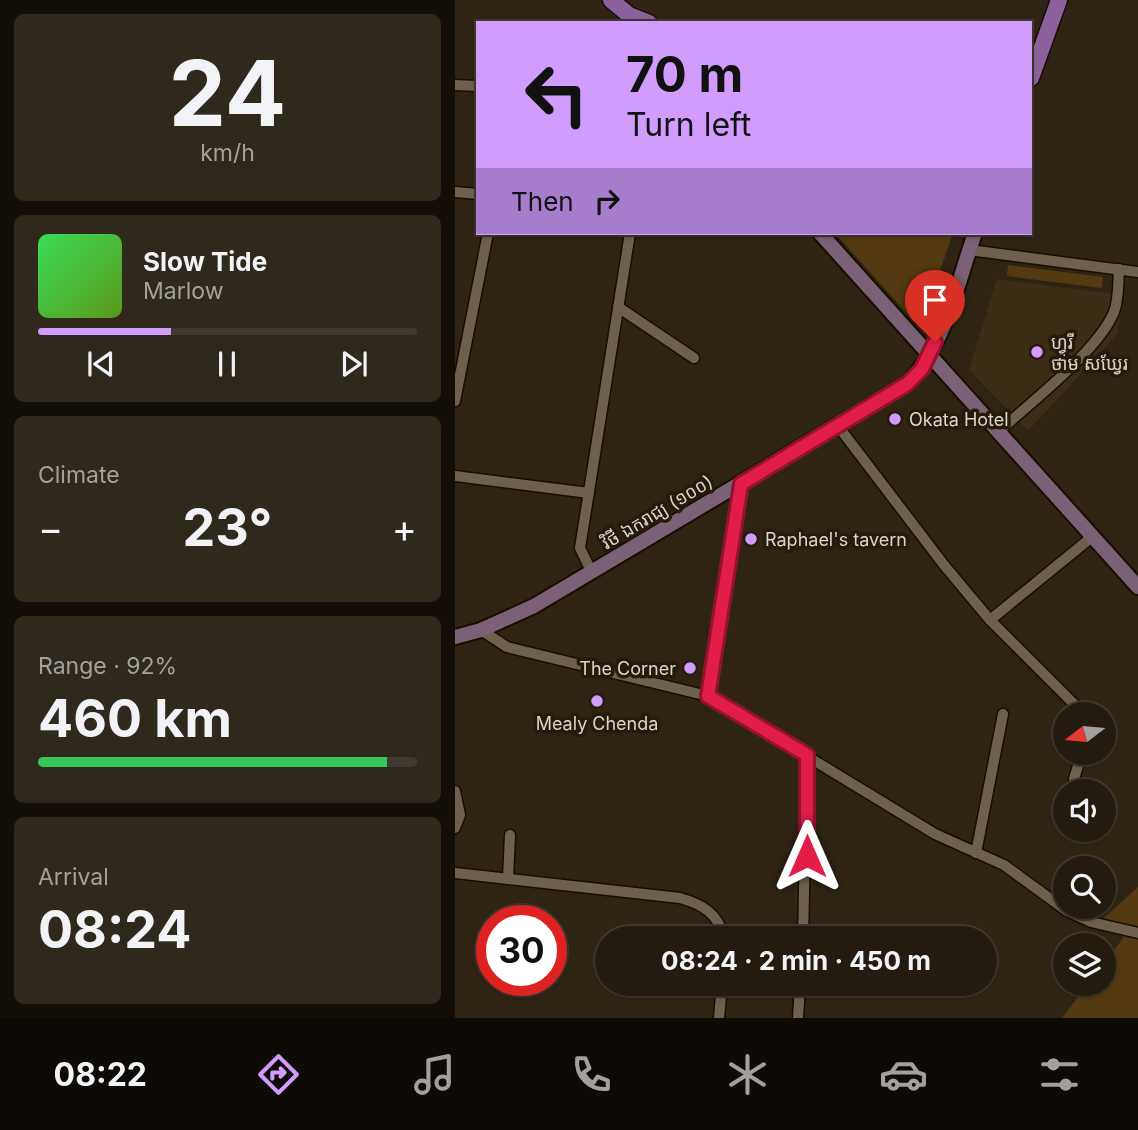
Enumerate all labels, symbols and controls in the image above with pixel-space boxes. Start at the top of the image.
text: 24 [169,38,286,148]
text: 70 m [626,45,743,104]
icon: left [511,49,602,140]
text: Turn left [626,105,751,144]
text: km/h [200,139,255,167]
icon: right [588,182,626,220]
text: Then [511,186,574,217]
text: Slow Tide [143,246,267,277]
pin [905,270,965,342]
text: Marlow [143,277,223,305]
icon: arrive [916,281,954,319]
place label: ហ្វូរី ថាម សឃ្វែរ [1051,332,1128,375]
marker: ហ្វូរី ថាម សឃ្វែរ [1029,344,1045,360]
icon: previous [82,345,120,383]
icon: pause [208,345,246,383]
icon: next [335,345,373,383]
place label: Okata Hotel [909,409,1009,430]
marker: Okata Hotel [887,411,903,427]
text: Climate [38,461,120,489]
street label: វិថី ឯករាជ្យ (១០០) [597,470,717,555]
text: 23° [183,496,272,559]
text: − [38,505,63,551]
text: + [392,505,417,551]
place label: Raphael's tavern [765,529,907,550]
marker: Raphael's tavern [743,531,759,547]
text: Range · 92% [38,652,177,680]
place label: The Corner [579,658,676,679]
marker: The Corner [682,660,698,676]
text: 460 km [38,687,232,750]
marker: Mealy Chenda [589,693,605,709]
north arrow [1053,702,1117,765]
map controls [1053,702,1116,996]
place label: Mealy Chenda [536,713,658,734]
button: sound [1053,779,1116,842]
position arrow [770,819,844,893]
button: search [1053,856,1116,919]
text: Arrival [38,863,109,891]
text: 08:24 [38,898,191,961]
speed limit sign: 30 [476,905,567,996]
button: layers [1053,933,1116,996]
text: 08:24 · 2 min · 450 m [661,945,931,976]
icon: directions [254,1050,303,1099]
icon: music [410,1050,459,1099]
icon: phone [567,1050,616,1099]
icon: climate [723,1050,772,1099]
icon: car [879,1050,928,1099]
icon: filters [1035,1050,1084,1099]
text: 08:22 [54,1055,147,1094]

